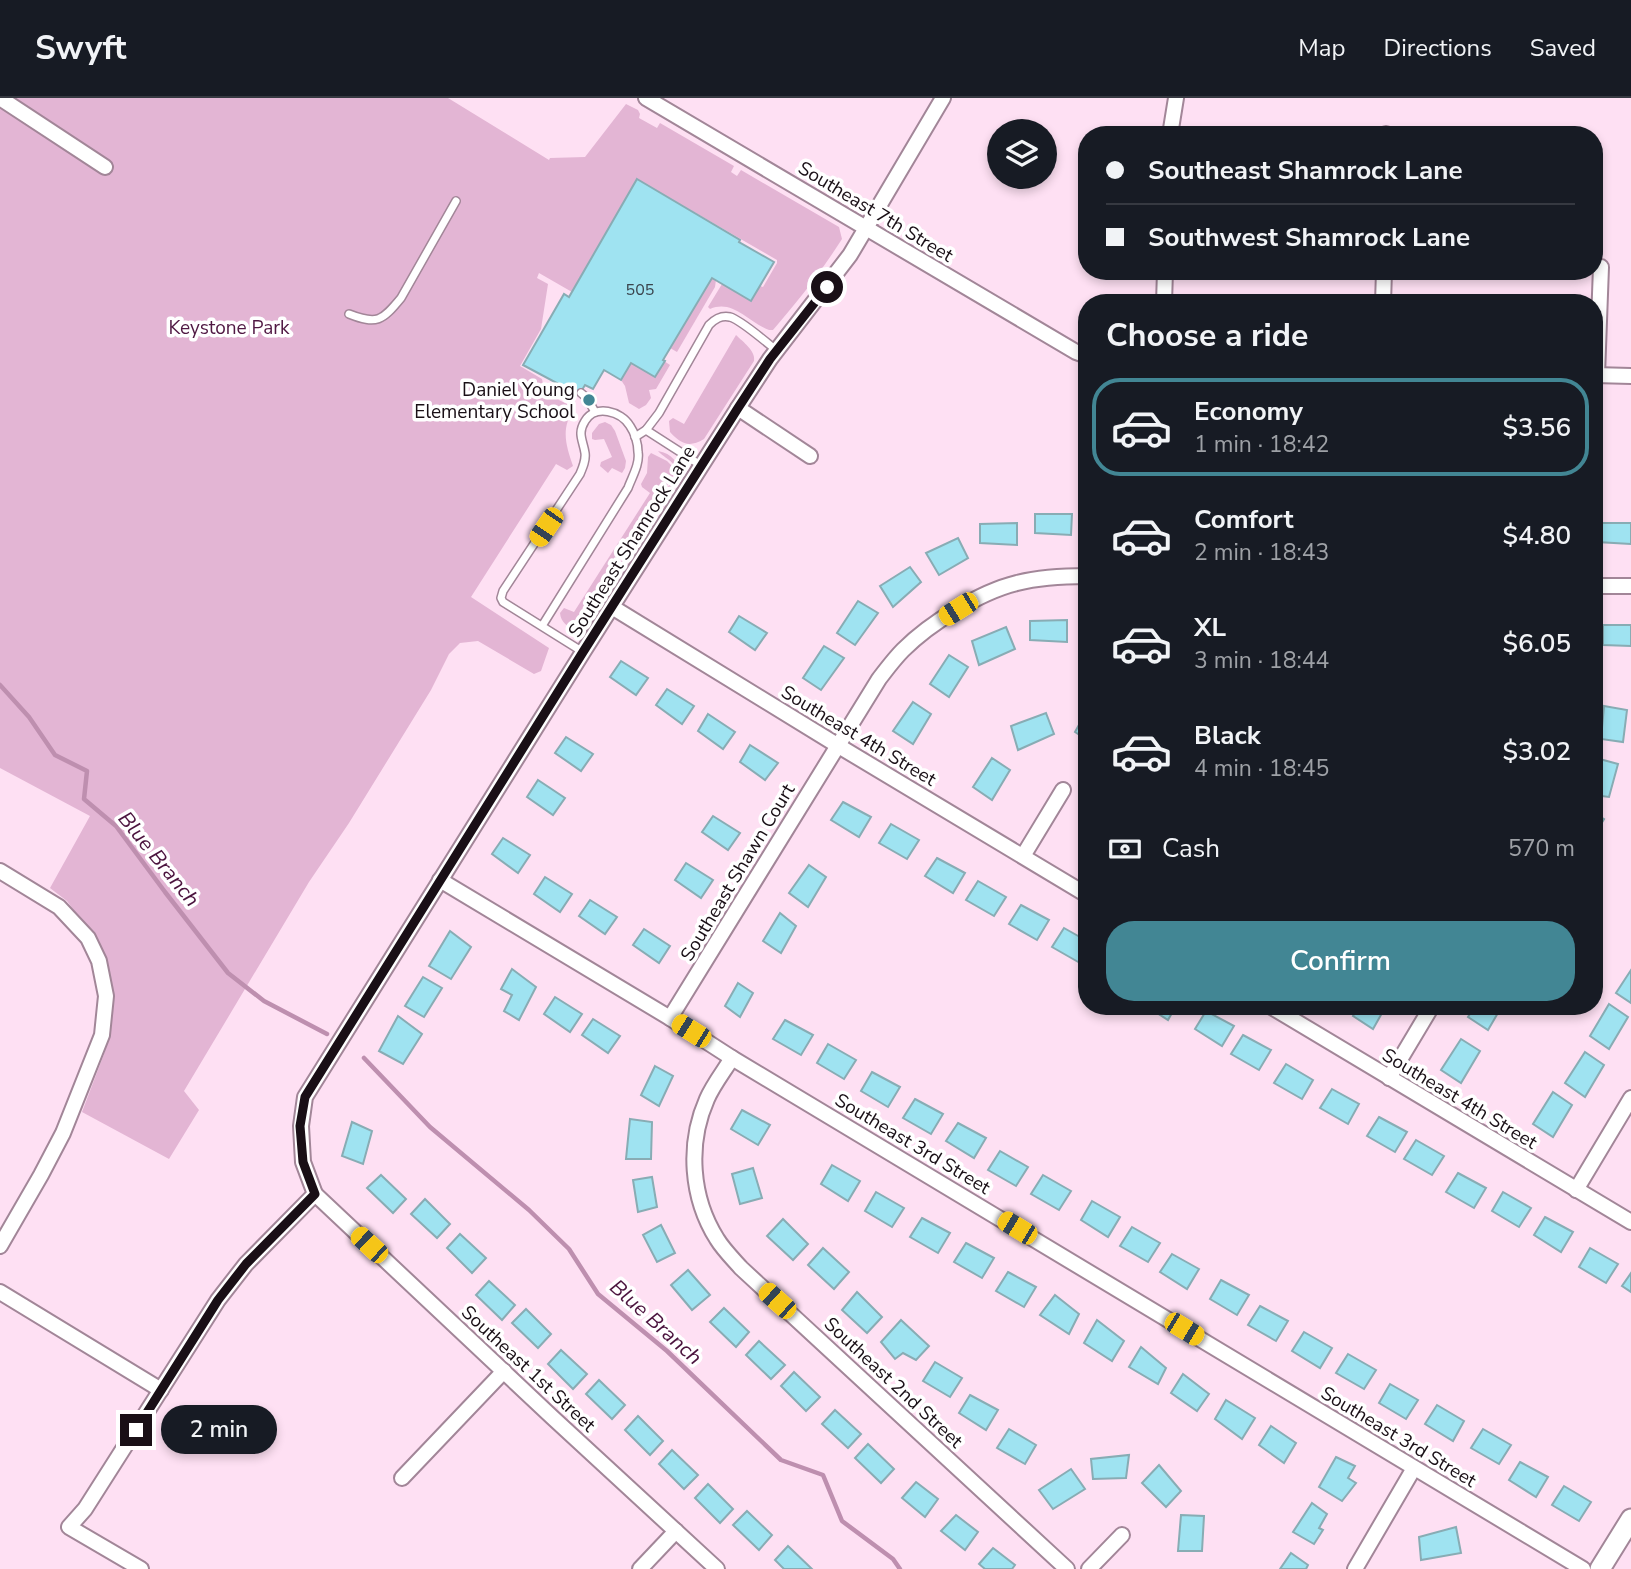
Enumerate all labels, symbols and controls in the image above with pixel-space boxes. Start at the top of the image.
text: Swyft [35,26,126,71]
text: Map [1298,32,1345,64]
text: Directions [1383,32,1492,64]
text: Saved [1530,32,1596,64]
map controls [987,119,1057,189]
button: layers [987,119,1057,189]
text: Southeast Shamrock Lane [1148,153,1462,188]
street label: Southeast 7th Street [793,155,958,269]
text: Southwest Shamrock Lane [1148,220,1470,255]
route start [811,271,843,303]
house number: 505 [626,279,654,301]
text: Choose a ride [1106,314,1308,357]
park label: Keystone Park [168,315,290,341]
place label: Daniel Young Elementary School [414,377,575,425]
marker: Daniel Young Elementary School [581,392,597,408]
text: Economy [1194,394,1303,429]
icon: car [1110,396,1173,459]
text: $3.56 [1502,410,1571,445]
text: 1 min · 18:42 [1194,429,1329,460]
street label: Southeast Shamrock Lane [562,441,702,642]
text: Comfort [1194,502,1294,537]
car [526,504,567,550]
icon: car [1110,504,1173,567]
text: $4.80 [1502,518,1571,553]
text: 2 min · 18:43 [1194,537,1329,568]
car [935,589,982,629]
text: XL [1194,610,1226,645]
icon: car [1110,612,1173,675]
text: $6.05 [1502,626,1571,661]
text: 3 min · 18:44 [1194,645,1329,676]
street label: Southeast 4th Street [776,679,941,793]
text: Black [1194,718,1261,753]
icon: car [1110,720,1173,783]
text: $3.02 [1502,734,1571,769]
text: 4 min · 18:45 [1194,753,1329,784]
street label: Southeast Shawn Court [675,779,801,966]
water label: Blue Branch [112,805,206,913]
icon: cash [1106,830,1144,868]
text: Cash [1162,831,1220,866]
text: 570 m [1508,833,1575,864]
button: Confirm [1106,921,1575,1001]
car [668,1011,715,1051]
street label: Southeast 4th Street [1377,1042,1542,1156]
street label: Southeast 3rd Street [830,1087,995,1201]
car [994,1208,1041,1248]
car [347,1223,392,1267]
water label: Blue Branch [604,1273,708,1371]
car [755,1279,800,1323]
street label: Southeast 1st Street [455,1300,601,1438]
car [1161,1309,1208,1349]
street label: Southeast 2nd Street [818,1311,969,1454]
street label: Southeast 3rd Street [1316,1380,1481,1494]
callout: 2 min [160,1406,276,1454]
route end [120,1414,152,1446]
text: 2 min [190,1414,248,1445]

